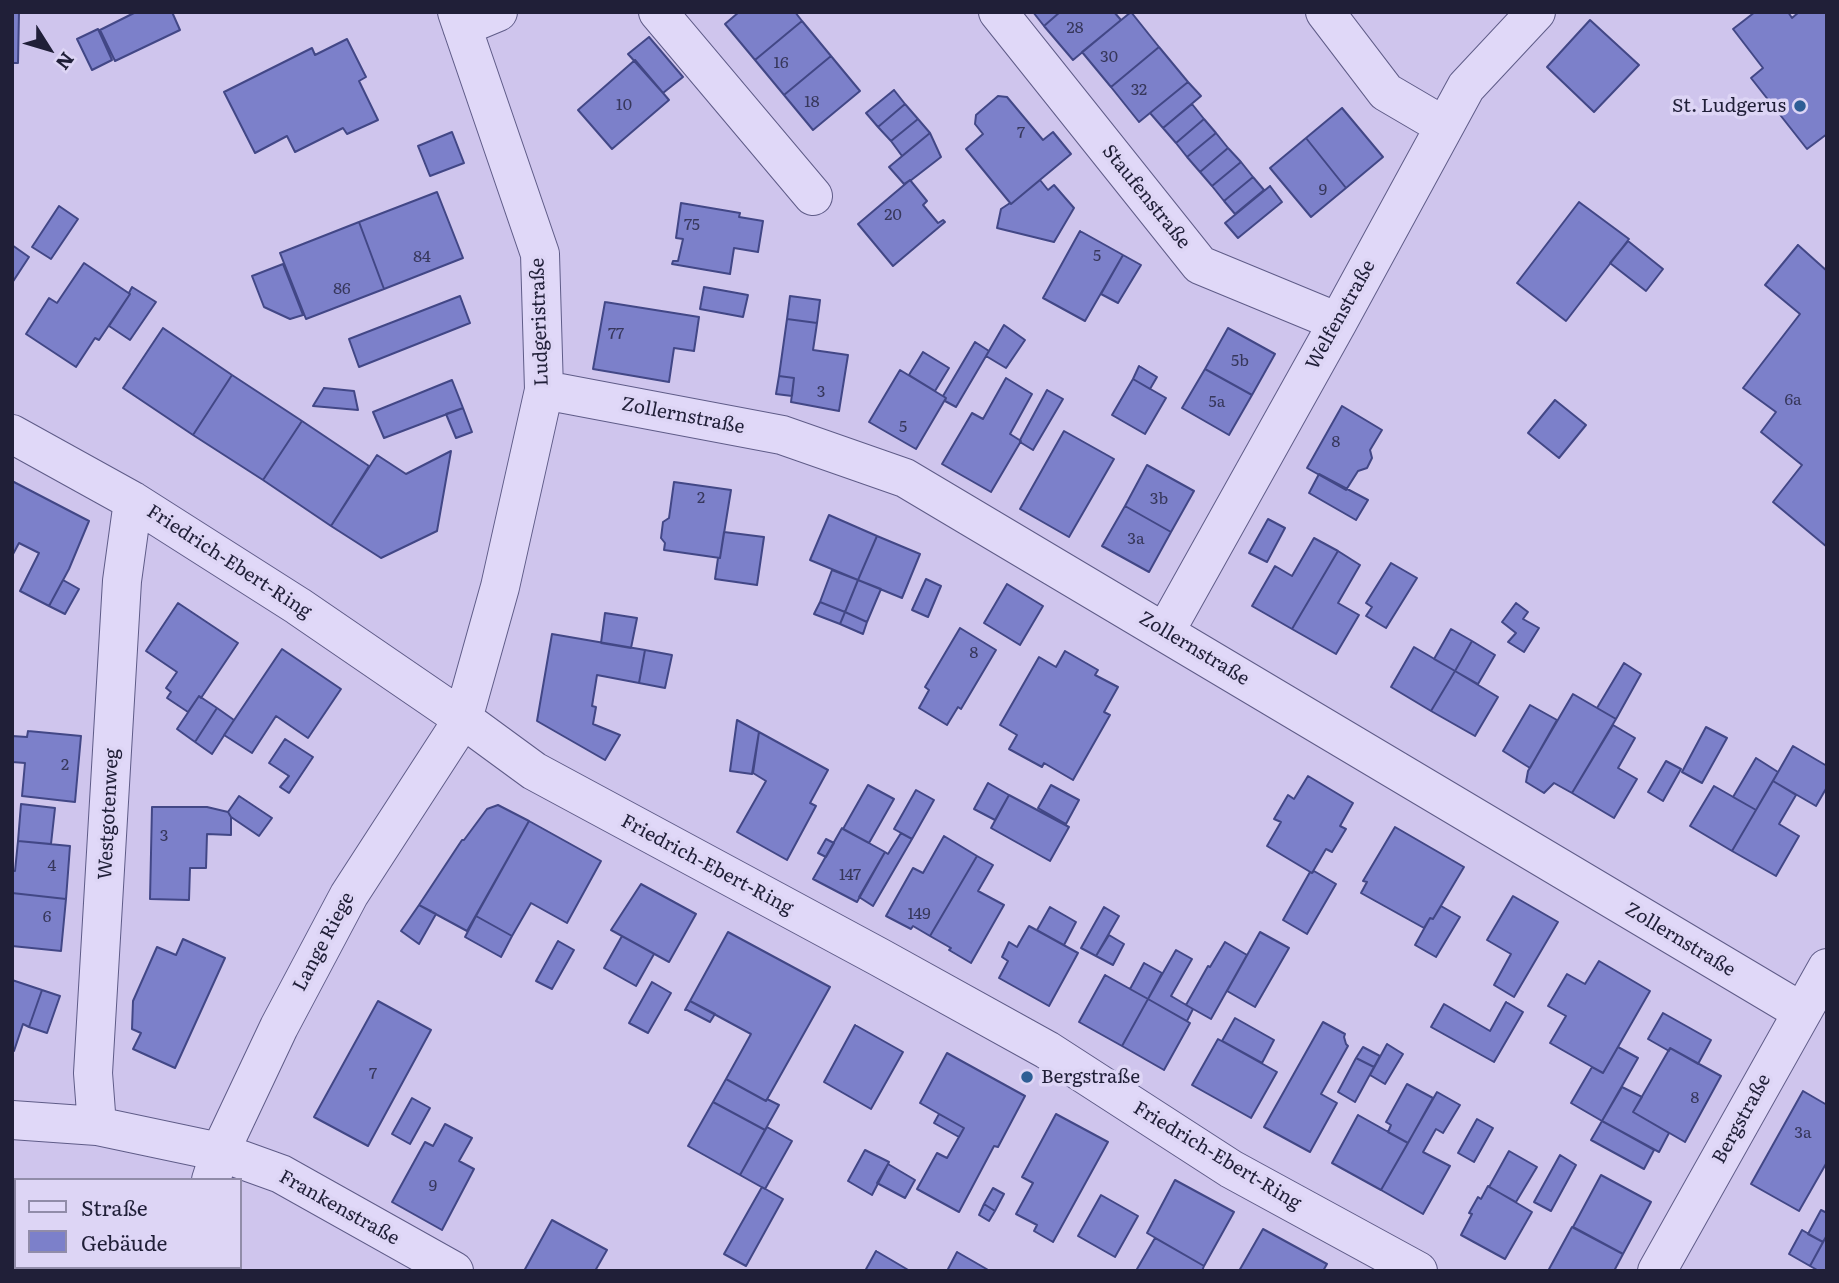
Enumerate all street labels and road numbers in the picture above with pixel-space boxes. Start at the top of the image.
street label: Staufenstraße [1097,140,1195,254]
street label: Welfenstraße [1301,256,1381,374]
street label: Ludgeristraße [526,258,554,386]
street label: Zollernstraße [620,393,746,439]
street label: Friedrich-Ebert-Ring [142,500,316,624]
street label: Zollernstraße [1135,607,1253,691]
street label: Westgotenweg [94,748,124,880]
street label: Friedrich-Ebert-Ring [617,810,797,920]
street label: Lange Riege [288,889,360,995]
street label: Zollernstraße [1621,898,1739,982]
street label: Bergstraße [1708,1070,1776,1168]
street label: Friedrich-Ebert-Ring [1129,1097,1305,1215]
street label: Frankenstraße [275,1166,403,1250]

